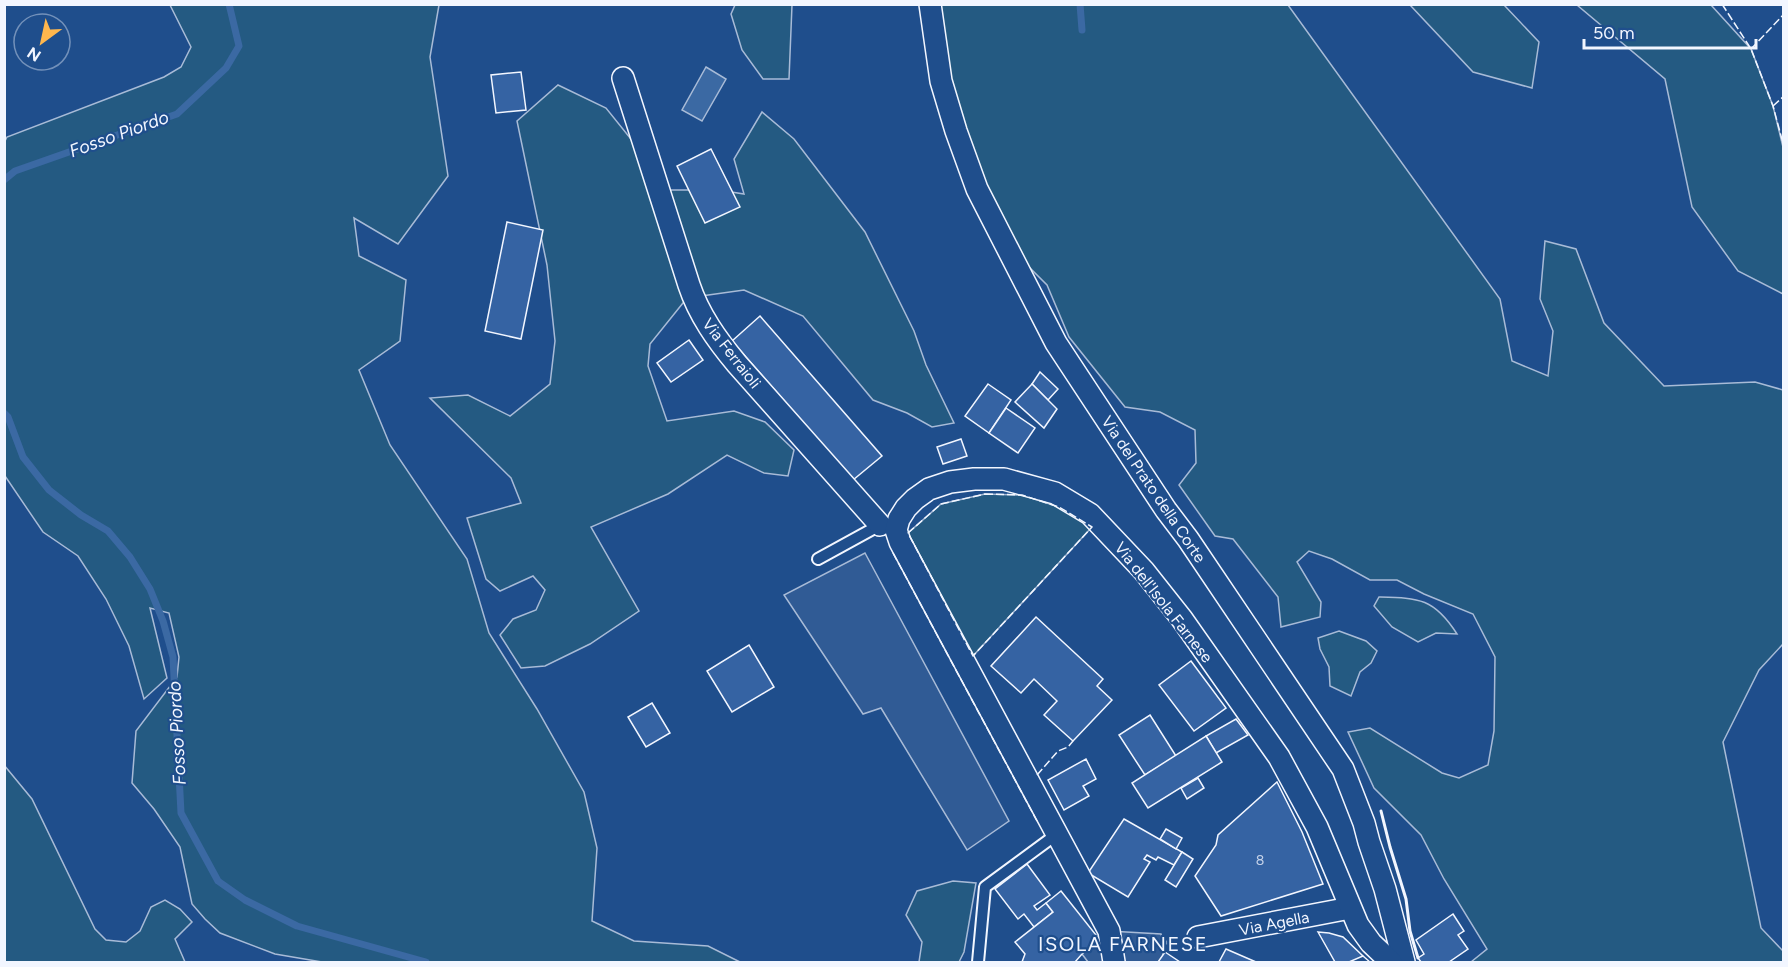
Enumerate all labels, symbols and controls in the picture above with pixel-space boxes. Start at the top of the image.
north arrow [12,12,72,72]
scale bar [1584,12,1756,50]
text: 50 m [1593,22,1635,44]
text: N [24,43,44,65]
water label: Fosso Piordo [66,106,172,162]
street label: Via Ferraioli [698,315,765,392]
street label: Via del Prato della Corte [1097,412,1210,566]
street label: Via dell'Isola Farnese [1111,538,1217,667]
water label: Fosso Piordo [163,680,191,786]
house number: 8 [1256,852,1264,869]
street label: Via Agella [1237,907,1311,940]
district label: ISOLA FARNESE [1038,932,1208,956]

